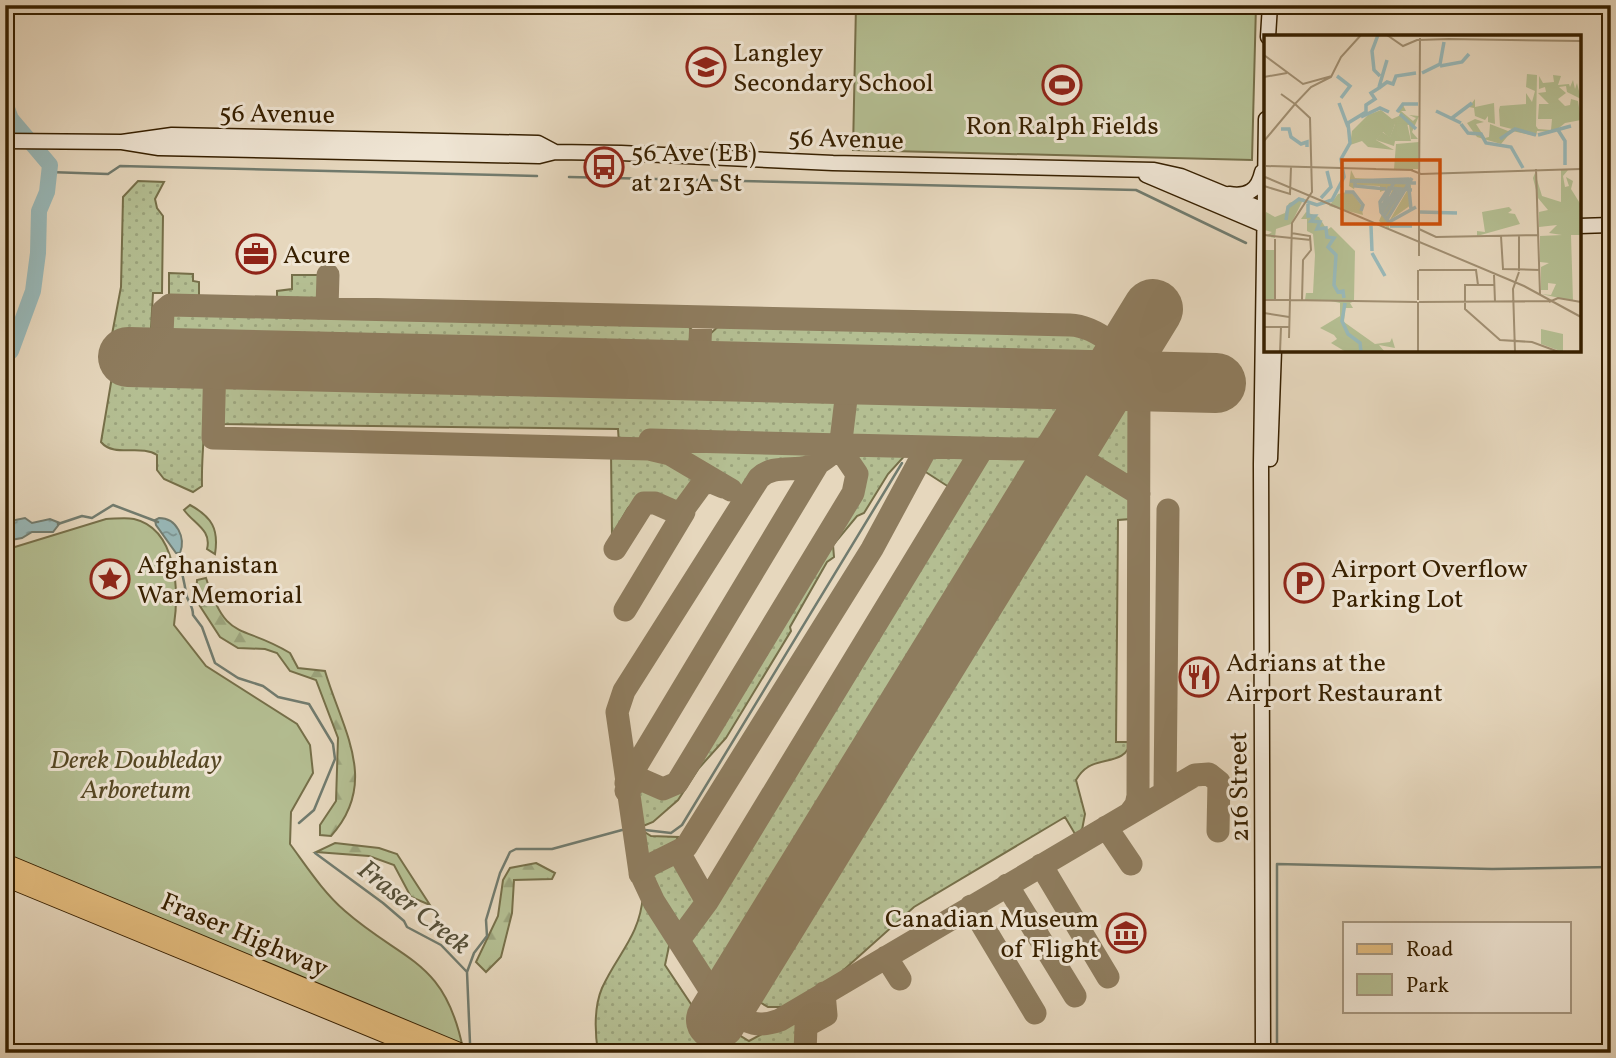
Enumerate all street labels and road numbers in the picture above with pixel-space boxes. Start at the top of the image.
street label: 56 Avenue [219,96,335,134]
street label: 56 Avenue [787,120,904,160]
street label: 216 Street [1221,731,1259,843]
street label: Fraser Highway [155,884,334,987]

